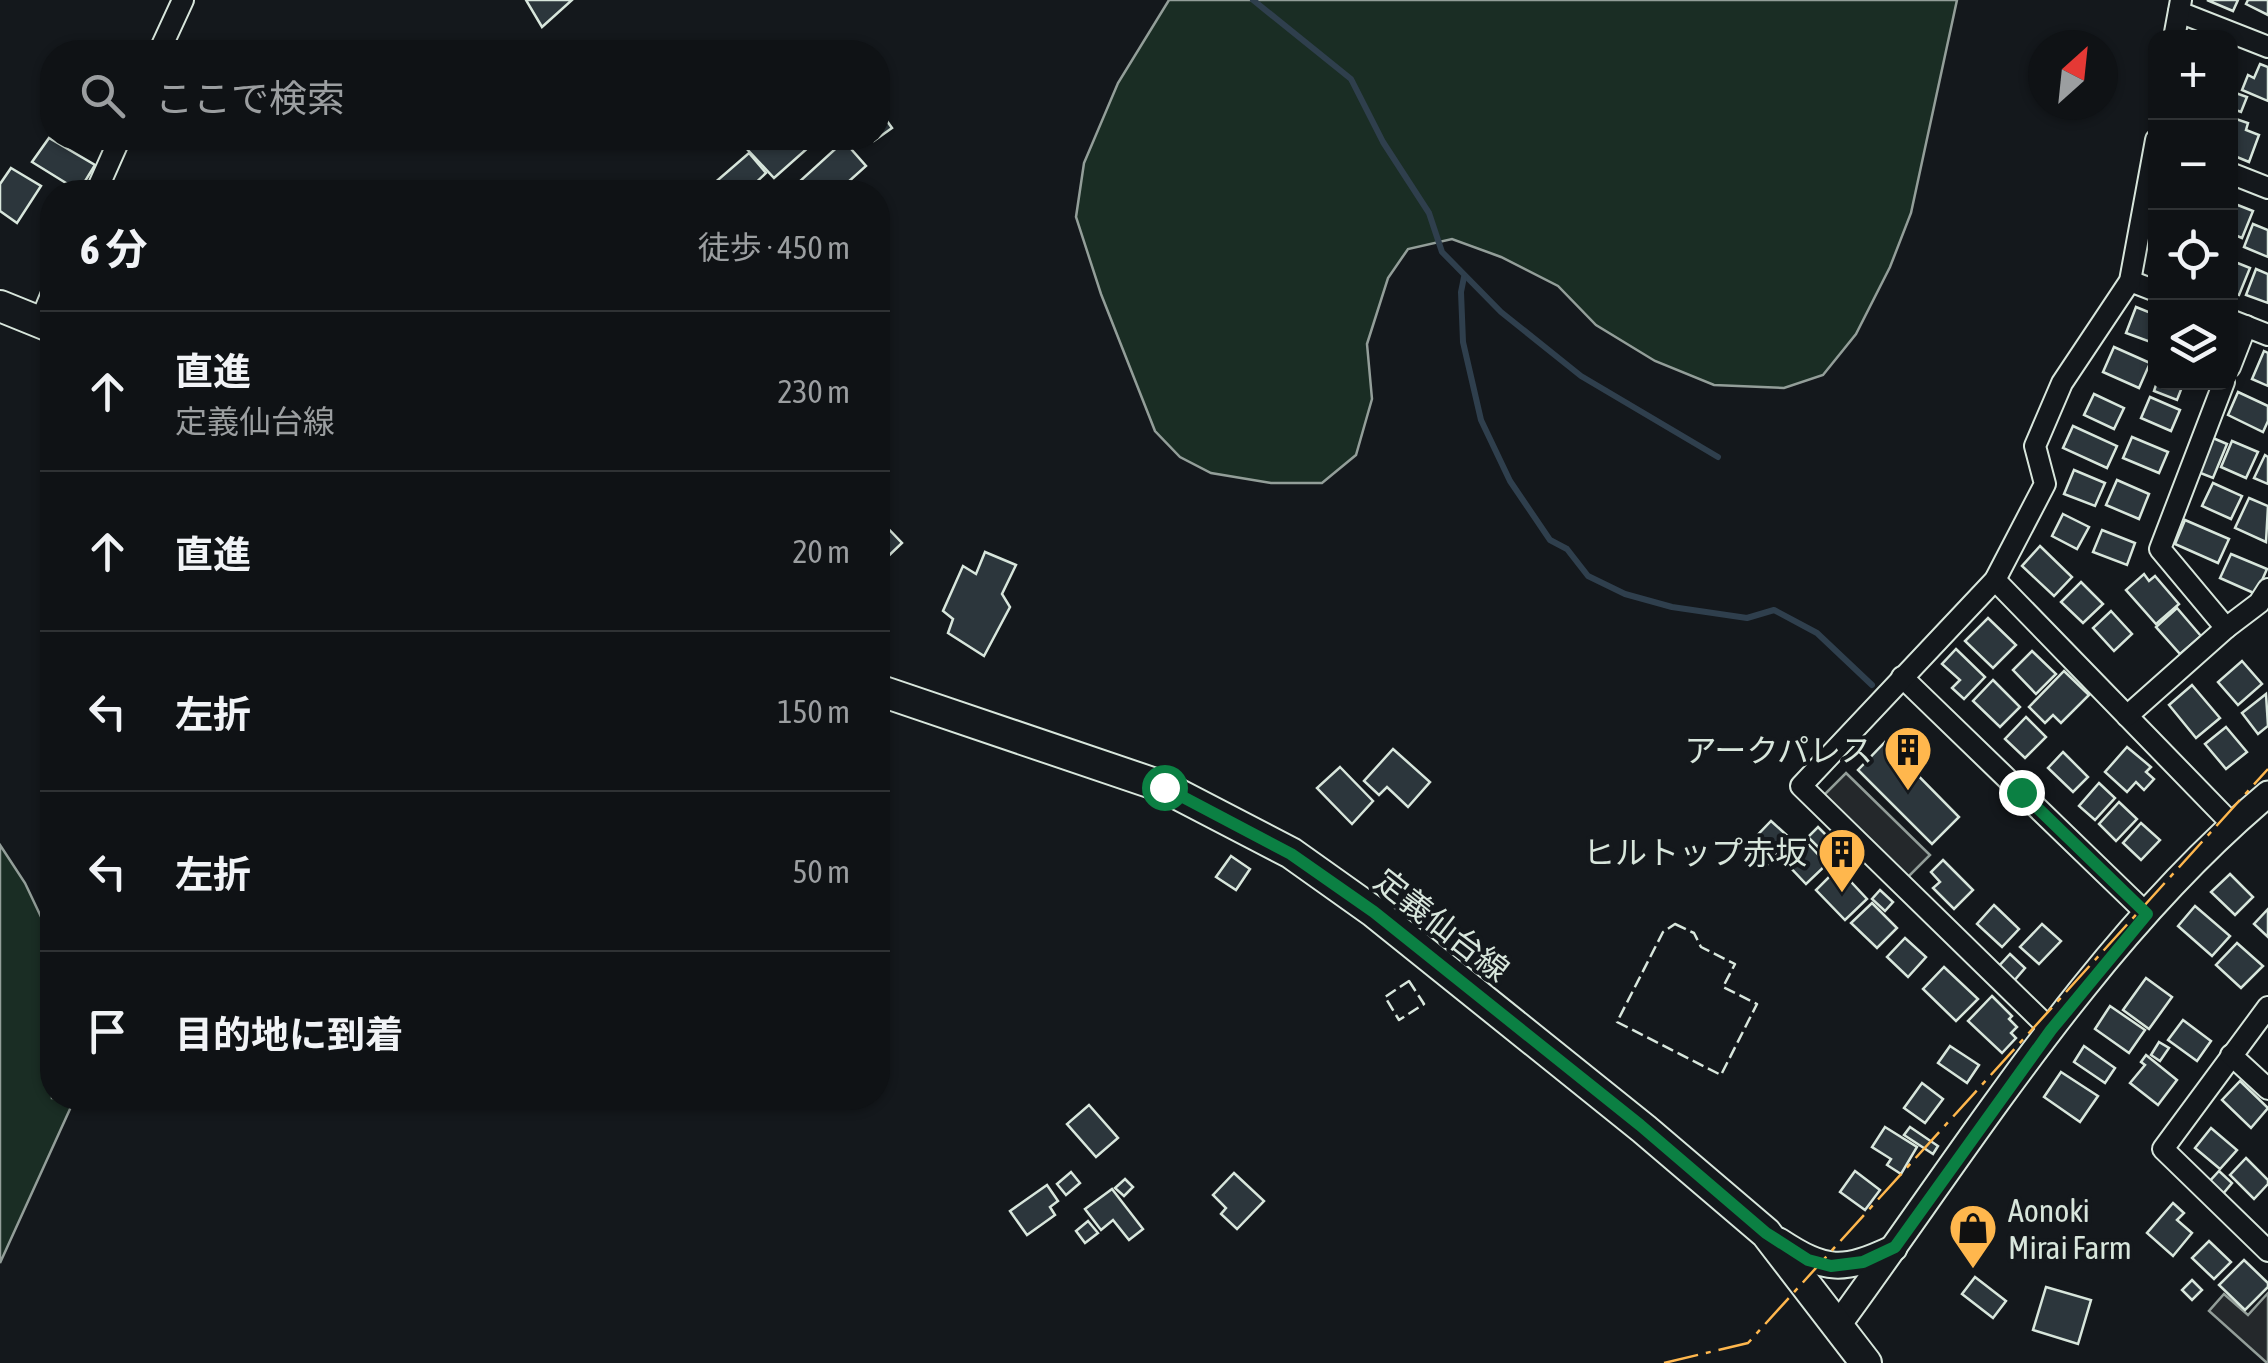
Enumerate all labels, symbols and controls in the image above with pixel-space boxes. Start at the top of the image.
north arrow [2028,30,2118,120]
map controls [2148,30,2238,390]
button: + [2148,30,2238,120]
search box [40,40,890,150]
icon: search [75,68,130,123]
text: ここで検索 [155,77,345,120]
button: − [2148,120,2238,210]
button: locate [2148,210,2238,300]
text: 6 分 [80,225,148,273]
text: 徒歩 · 450 m [698,229,850,266]
button: layers [2148,300,2238,390]
text: 直進 [175,350,251,393]
icon: ahead [80,364,135,419]
text: 230 m [777,373,850,410]
text: 定義仙台線 [175,403,335,440]
icon: ahead [80,524,135,579]
text: 直進 [175,533,251,576]
text: 20 m [792,533,850,570]
icon: left [80,684,135,739]
text: 左折 [175,693,251,736]
text: 150 m [777,693,850,730]
building icon: アークパレス [1882,724,1934,792]
place label: アークパレス [1685,732,1873,769]
route start [1142,765,1188,811]
route end [1999,770,2045,816]
building icon: ヒルトップ赤坂 [1816,826,1868,894]
place label: ヒルトップ赤坂 [1583,834,1807,871]
icon: left [80,844,135,899]
text: 左折 [175,853,251,896]
text: 50 m [792,853,850,890]
street label: 定義仙台線 [1368,861,1516,989]
icon: arrive [80,1004,135,1059]
text: 目的地に到着 [175,1013,403,1056]
place label: Aonoki Mirai Farm [2008,1192,2132,1266]
shop icon: Aonoki Mirai Farm [1947,1202,1999,1270]

